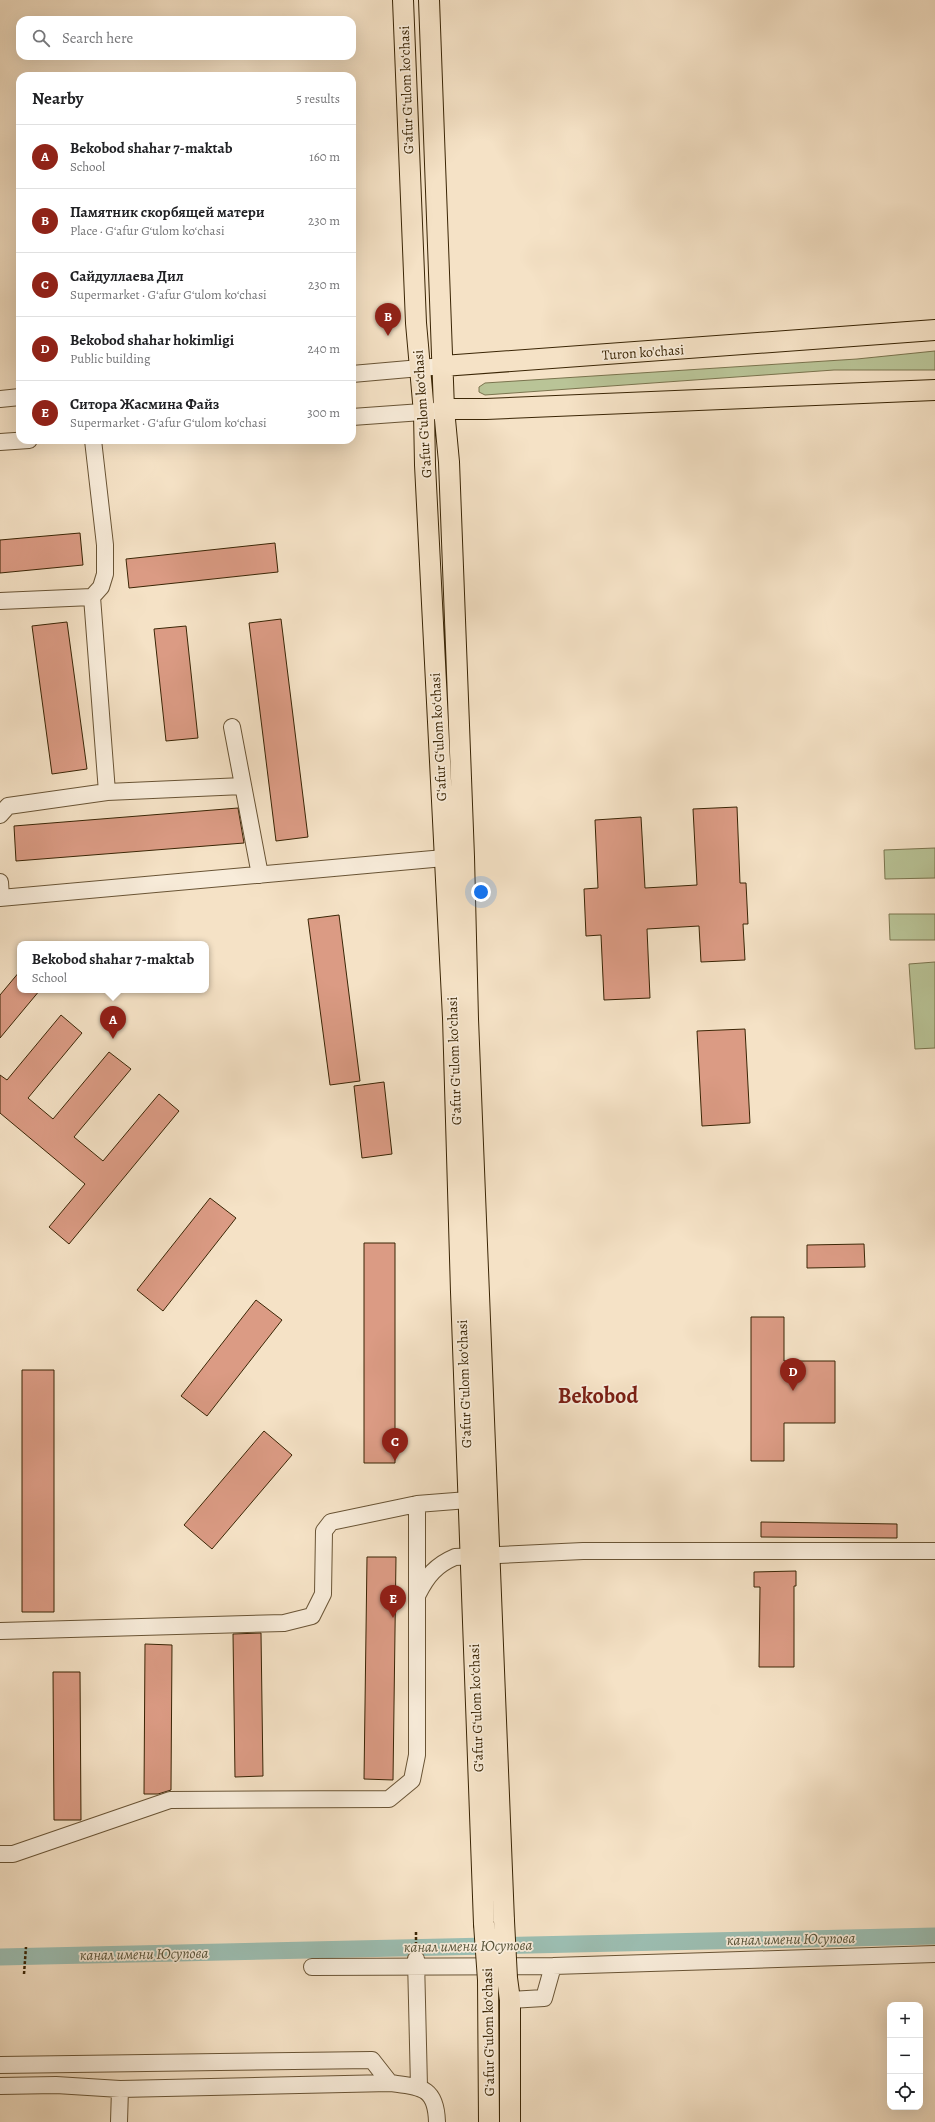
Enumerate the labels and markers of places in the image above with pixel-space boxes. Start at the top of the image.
pin: B [375,303,401,336]
pin: A [100,1006,126,1039]
pin: D [780,1358,806,1391]
pin: C [382,1428,408,1461]
pin: E [380,1585,406,1618]

